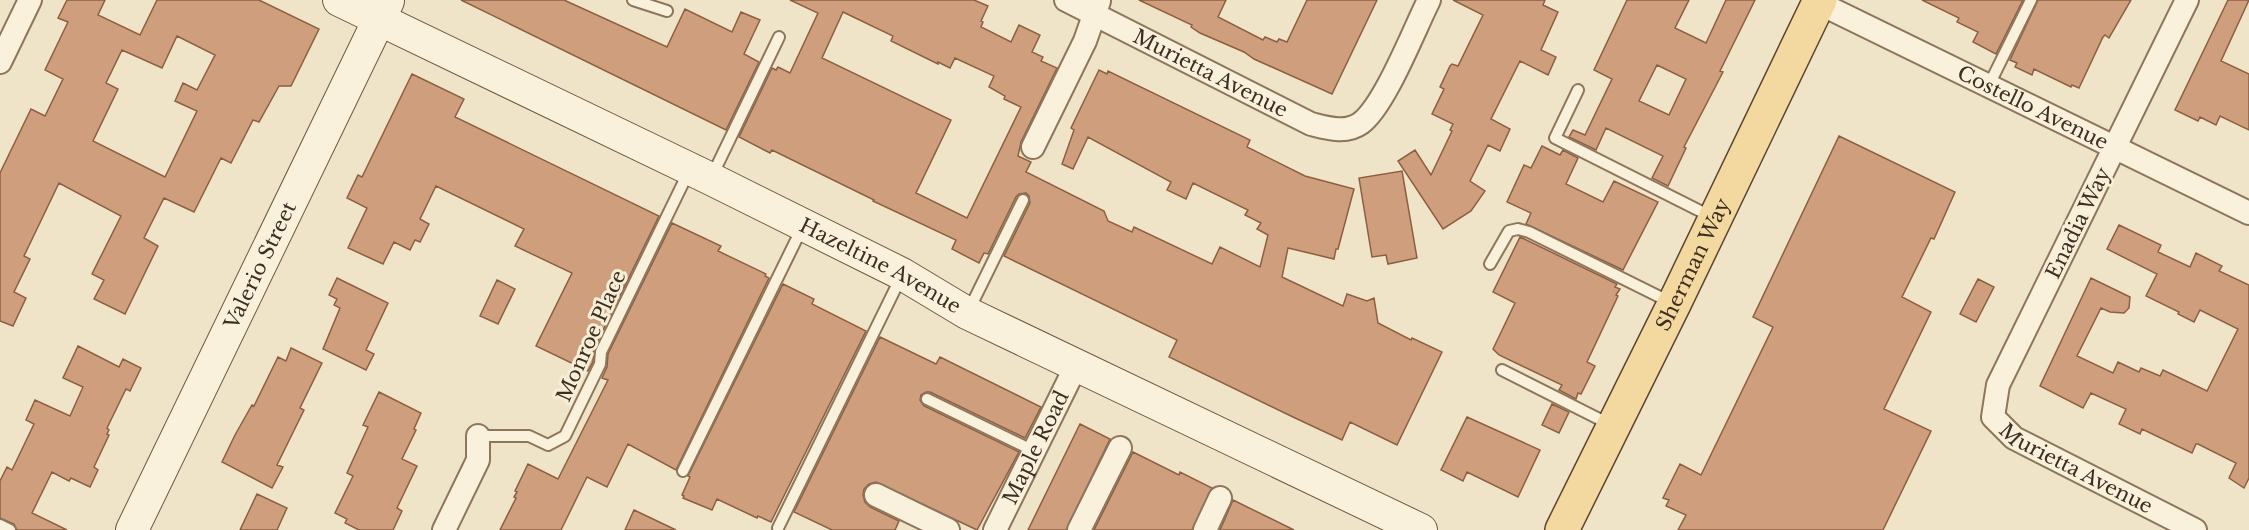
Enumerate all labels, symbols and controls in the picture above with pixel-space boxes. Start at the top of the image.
street label: Murietta Avenue [1129,24,1292,122]
street label: Costello Avenue [1954,61,2112,154]
street label: Enadia Way [2041,163,2115,283]
street label: Sherman Way [1651,194,1735,335]
street label: Valerio Street [219,198,301,334]
street label: Hazeltine Avenue [796,213,965,319]
street label: Monroe Place [551,267,631,405]
street label: Maple Road [998,387,1074,508]
street label: Murietta Avenue [1994,418,2157,518]

